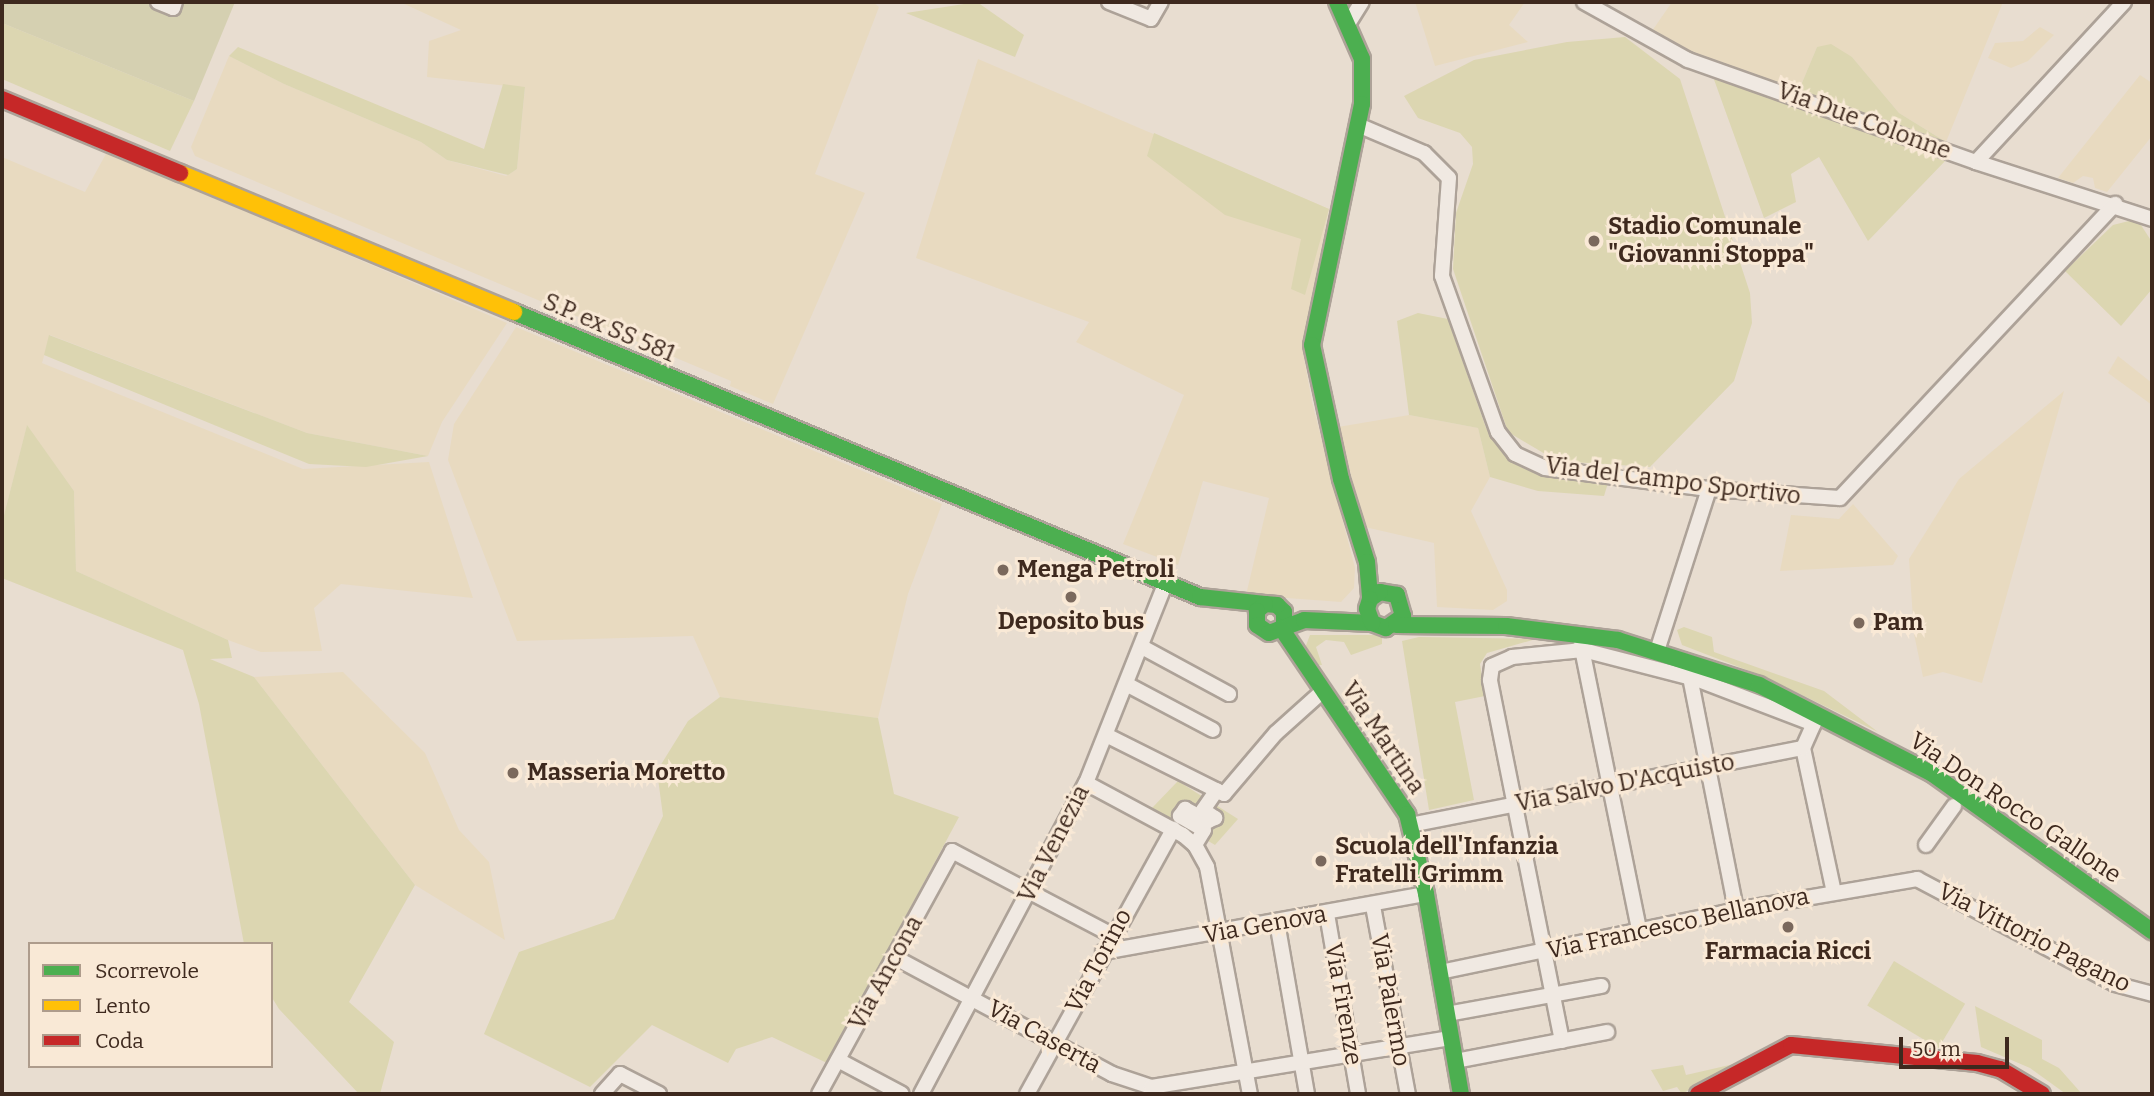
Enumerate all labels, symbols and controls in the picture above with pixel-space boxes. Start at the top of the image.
street label: Via Due Colonne [1773,76,1955,166]
place label: Stadio Comunale "Giovanni Stoppa" [1608,213,1814,269]
marker: Stadio Comunale "Giovanni Stoppa" [1586,233,1602,249]
street label: S.P. ex SS 581 [539,287,679,369]
street label: Via del Campo Sportivo [1544,451,1802,511]
place label: Menga Petroli [1017,556,1175,584]
marker: Menga Petroli [995,562,1011,578]
marker: Deposito bus [1063,589,1079,605]
place label: Deposito bus [998,608,1144,636]
place label: Pam [1873,609,1924,637]
marker: Pam [1851,615,1867,631]
street label: Via Martina [1335,676,1431,800]
street label: Via Don Rocco Gallone [1904,726,2126,890]
street label: Via Salvo D'Acquisto [1513,748,1737,818]
place label: Masseria Moretto [527,759,725,787]
marker: Masseria Moretto [505,765,521,781]
street label: Via Venezia [1012,780,1096,908]
place label: Scuola dell'Infanzia Fratelli Grimm [1335,833,1558,889]
marker: Scuola dell'Infanzia Fratelli Grimm [1313,853,1329,869]
street label: Via Vittorio Pagano [1933,877,2135,999]
street label: Via Francesco Bellanova [1544,882,1812,966]
street label: Via Genova [1201,900,1329,950]
street label: Via Torino [1060,904,1138,1018]
street label: Via Ancona [843,911,929,1035]
marker: Farmacia Ricci [1780,919,1796,935]
street label: Via Palermo [1364,931,1416,1069]
place label: Farmacia Ricci [1705,938,1871,966]
street label: Via Firenze [1318,941,1368,1067]
legend [28,942,273,1068]
text: Scorrevole [95,958,199,984]
text: Lento [95,993,151,1019]
street label: Via Caserta [982,994,1106,1080]
scale bar [1902,1023,2012,1066]
text: Coda [95,1028,144,1054]
text: 50 m [1912,1036,1961,1062]

